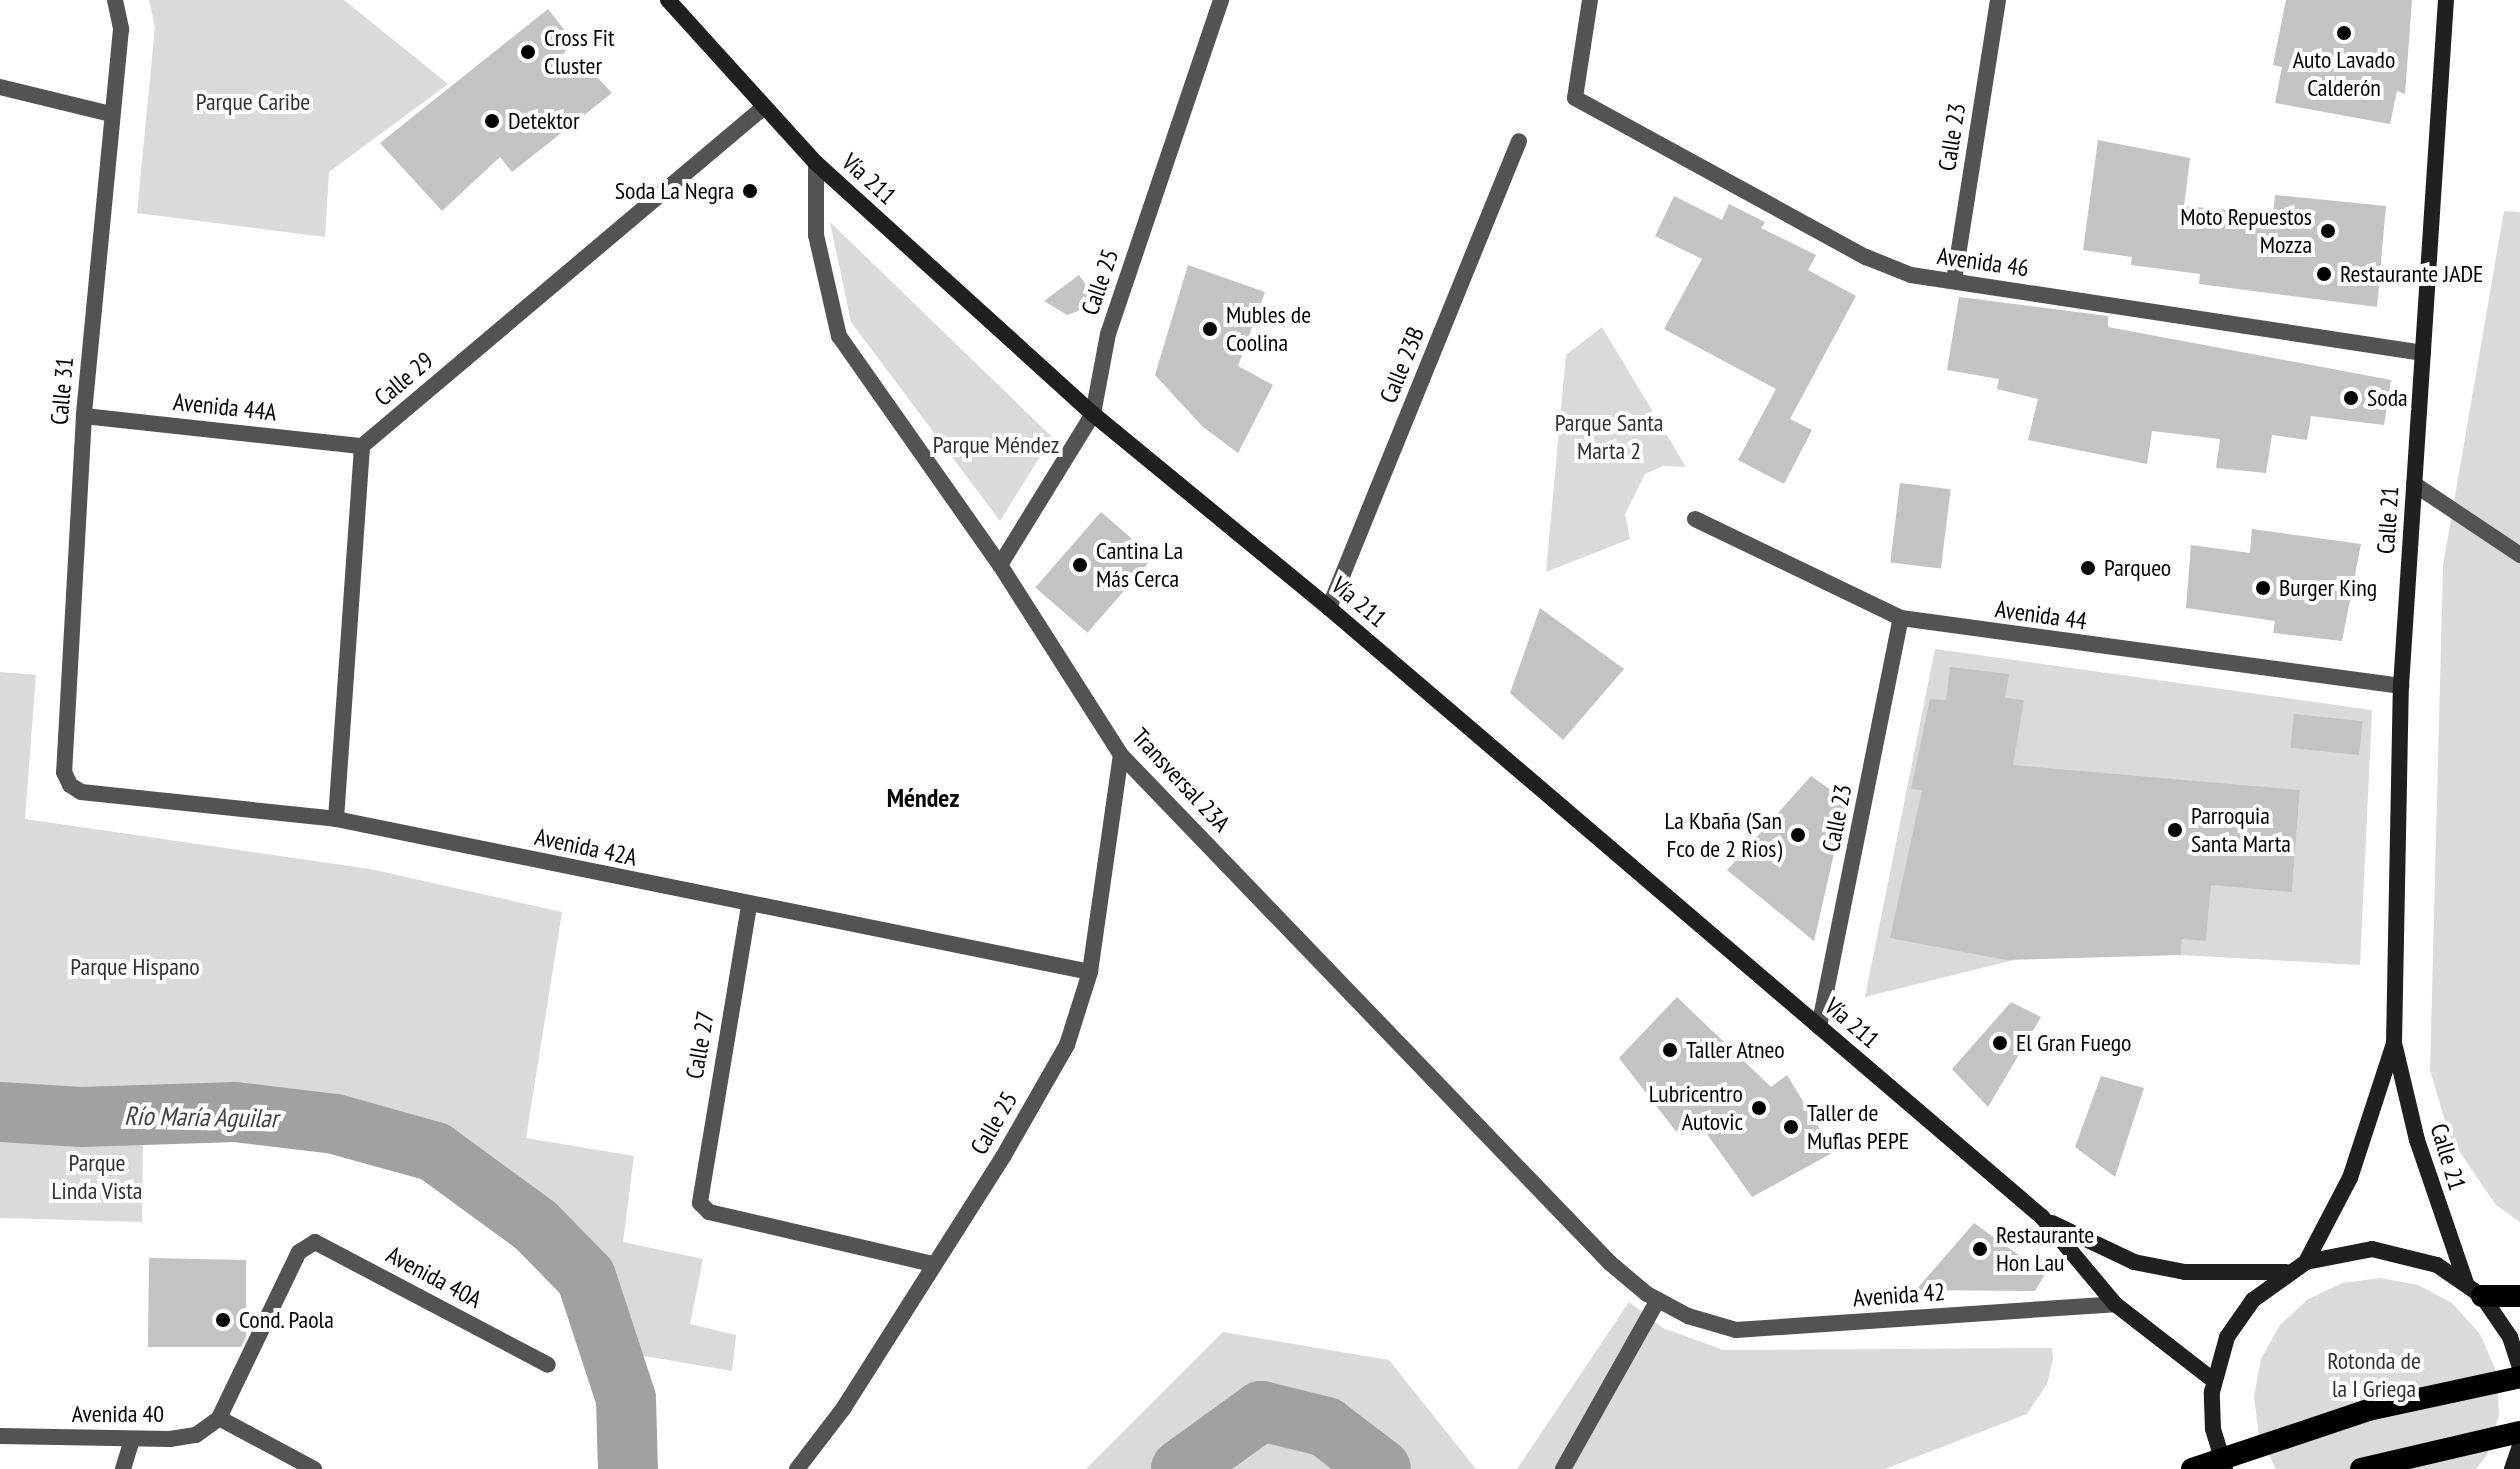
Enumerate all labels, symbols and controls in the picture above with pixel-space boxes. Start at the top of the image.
place label: Cross Fit Cluster [544,24,615,80]
marker: Auto Lavado Calderón [2335,24,2353,42]
marker: Cross Fit Cluster [519,43,537,61]
place label: Auto Lavado Calderón [2293,46,2395,102]
park label: Parque Caribe [196,88,310,116]
street label: Calle 23 [1932,101,1972,173]
place label: Detektor [508,107,579,135]
marker: Detektor [483,112,501,130]
street label: Vía 211 [836,147,902,211]
place label: Soda La Negra [615,177,734,205]
marker: Soda La Negra [741,182,759,200]
place label: Moto Repuestos Mozza [2180,203,2312,259]
marker: Moto Repuestos Mozza [2319,222,2337,240]
street label: Avenida 46 [1935,241,2031,283]
street label: Calle 25 [1075,245,1125,319]
place label: Restaurante JADE [2340,260,2483,288]
marker: Restaurante JADE [2315,265,2333,283]
place label: Mubles de Coolina [1226,301,1311,357]
marker: Mubles de Coolina [1201,320,1219,338]
street label: Calle 23B [1374,323,1430,407]
street label: Calle 29 [369,346,439,412]
street label: Calle 31 [45,356,79,426]
place label: Soda [2367,384,2408,412]
street label: Avenida 44A [172,387,278,427]
marker: Soda [2342,389,2360,407]
park label: Parque Santa Marta 2 [1555,409,1663,465]
park label: Parque Méndez [933,431,1059,459]
street label: Calle 21 [2371,485,2405,555]
place label: Cantina La Más Cerca [1096,537,1183,593]
place label: Parqueo [2104,554,2171,582]
marker: Cantina La Más Cerca [1071,556,1089,574]
marker: Parqueo [2079,559,2097,577]
street label: Vía 211 [1326,571,1392,633]
place label: Burger King [2279,574,2377,602]
marker: Burger King [2254,579,2272,597]
street label: Avenida 44 [1993,594,2089,636]
street label: Transversal 23A [1126,722,1236,838]
district label: Méndez [887,782,959,814]
street label: Calle 23 [1816,782,1858,854]
place label: Parroquia Santa Marta [2191,802,2291,858]
place label: La Kbaña (San Fco de 2 Rios) [1665,807,1782,863]
marker: Parroquia Santa Marta [2166,821,2184,839]
street label: Avenida 42A [532,822,640,872]
marker: La Kbaña (San Fco de 2 Rios) [1789,826,1807,844]
park label: Parque Hispano [70,953,200,981]
street label: Vía 211 [1819,992,1885,1054]
street label: Calle 27 [680,1009,720,1081]
place label: El Gran Fuego [2016,1029,2131,1057]
marker: El Gran Fuego [1991,1034,2009,1052]
place label: Taller Atneo [1686,1036,1785,1064]
marker: Taller Atneo [1661,1041,1679,1059]
place label: Lubricentro Autovic [1649,1080,1743,1136]
street label: Calle 25 [965,1086,1023,1160]
marker: Lubricentro Autovic [1750,1099,1768,1117]
place label: Taller de Muflas PEPE [1807,1099,1909,1155]
water label: Río María Aguilar [124,1100,278,1134]
marker: Taller de Muflas PEPE [1782,1118,1800,1136]
street label: Calle 21 [2424,1120,2472,1194]
park label: Parque Linda Vista [51,1149,143,1205]
place label: Restaurante Hon Lau [1996,1221,2094,1277]
street label: Avenida 40A [381,1240,487,1314]
marker: Restaurante Hon Lau [1971,1240,1989,1258]
street label: Avenida 42 [1852,1277,1946,1313]
place label: Cond. Paola [239,1306,335,1334]
marker: Cond. Paola [214,1311,232,1329]
park label: Rotonda de la I Griega [2327,1347,2421,1403]
street label: Avenida 40 [72,1400,164,1428]

